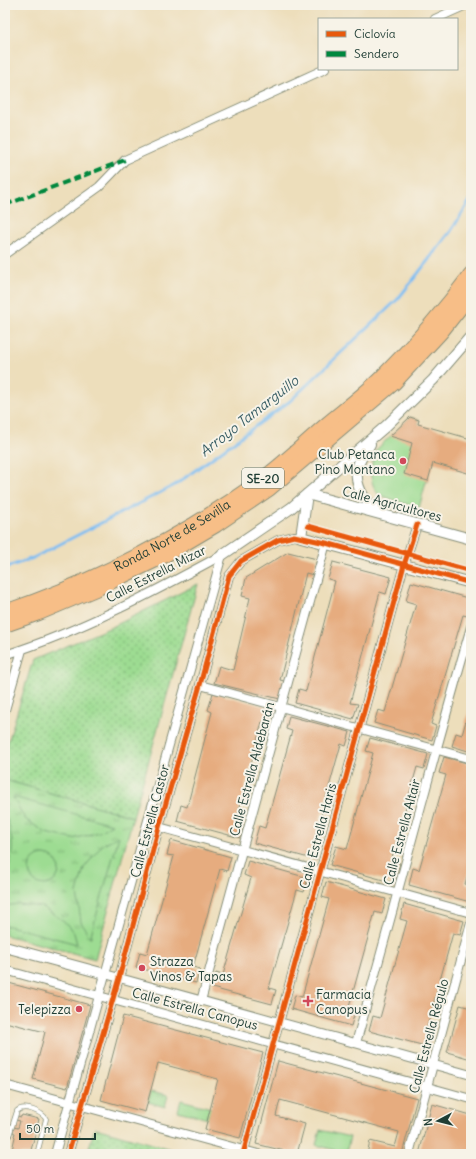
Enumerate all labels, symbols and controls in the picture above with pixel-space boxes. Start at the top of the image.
legend [318,18,458,70]
text: Ciclovía [354,26,396,41]
text: Sendero [354,46,399,61]
water label: Arroyo Tamarguillo [196,371,303,460]
place label: Club Petanca Pino Montano [315,446,395,478]
marker: Club Petanca Pino Montano [398,456,408,466]
road number: SE-20 [242,468,284,488]
street label: Calle Agricultores [340,483,444,525]
street label: Ronda Norte de Sevilla [111,495,233,575]
street label: Calle Estrella Mizar [103,541,210,607]
street label: Calle Estrella Aldebarán [226,699,278,838]
street label: Calle Estrella Castor [127,762,174,880]
street label: Calle Estrella Altair [380,776,425,887]
street label: Calle Estrella Haris [296,781,340,891]
place label: Strazza Vinos & Tapas [150,953,232,985]
marker: Strazza Vinos & Tapas [137,963,147,973]
street label: Calle Estrella Régulo [406,977,452,1095]
street label: Calle Estrella Canopus [130,984,260,1034]
place label: Farmacia Canopus [316,986,371,1018]
marker: Farmacia Canopus [303,996,313,1006]
place label: Telepizza [18,1001,71,1018]
marker: Telepizza [74,1004,84,1014]
north arrow [418,1101,458,1141]
scale bar [20,1115,95,1141]
text: N [421,1118,435,1127]
text: 50 m [26,1121,55,1136]

